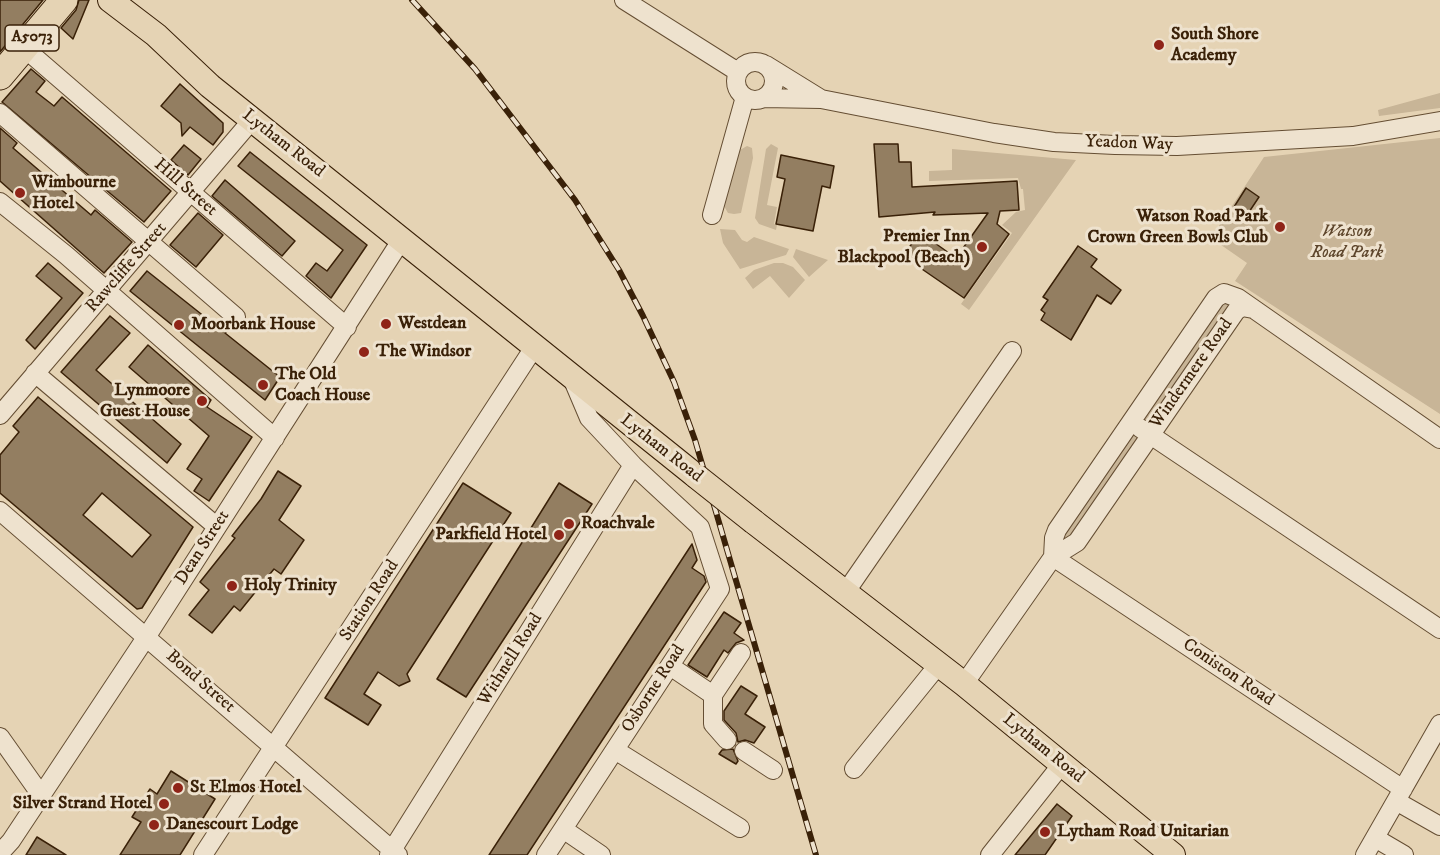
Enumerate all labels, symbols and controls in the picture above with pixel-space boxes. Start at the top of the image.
place label: South Shore Academy [1171,24,1259,66]
road number: A5073 [5,25,59,51]
marker: South Shore Academy [1152,38,1166,52]
street label: Lytham Road [237,105,329,183]
street label: Yeadon Way [1085,132,1173,156]
street label: Hill Street [149,155,221,221]
place label: Wimbourne Hotel [32,172,116,214]
marker: Wimbourne Hotel [13,186,27,200]
place label: Watson Road Park Crown Green Bowls Club [1087,206,1268,248]
street label: Rawcliffe Street [82,218,172,318]
marker: Watson Road Park Crown Green Bowls Club [1273,220,1287,234]
park label: Watson Road Park [1311,221,1383,264]
place label: Premier Inn Blackpool (Beach) [838,226,970,268]
marker: Premier Inn Blackpool (Beach) [975,240,989,254]
place label: Westdean [398,313,466,335]
place label: Moorbank House [191,314,315,336]
street label: Windermere Road [1146,315,1238,433]
marker: Westdean [379,317,393,331]
marker: Moorbank House [172,318,186,332]
place label: The Windsor [376,341,471,363]
marker: The Windsor [357,345,371,359]
place label: The Old Coach House [275,364,370,406]
marker: The Old Coach House [256,378,270,392]
place label: Lynmoore Guest House [100,380,190,422]
marker: Lynmoore Guest House [195,394,209,408]
street label: Lytham Road [615,410,707,488]
street label: Dean Street [171,507,235,589]
place label: Roachvale [581,513,655,535]
marker: Roachvale [562,517,576,531]
place label: Parkfield Hotel [435,524,547,546]
marker: Parkfield Hotel [552,528,566,542]
street label: Station Road [336,556,404,646]
place label: Holy Trinity [244,575,337,597]
marker: Holy Trinity [225,579,239,593]
street label: Withnell Road [474,610,548,710]
street label: Coniston Road [1178,634,1278,712]
street label: Osborne Road [618,641,690,737]
street label: Bond Street [161,646,239,718]
street label: Lytham Road [998,710,1088,788]
place label: St Elmos Hotel [190,777,302,799]
marker: St Elmos Hotel [171,781,185,795]
place label: Silver Strand Hotel [13,793,152,815]
marker: Silver Strand Hotel [157,797,171,811]
place label: Danescourt Lodge [166,814,298,836]
marker: Danescourt Lodge [147,818,161,832]
place label: Lytham Road Unitarian [1057,821,1229,843]
marker: Lytham Road Unitarian [1038,825,1052,839]

